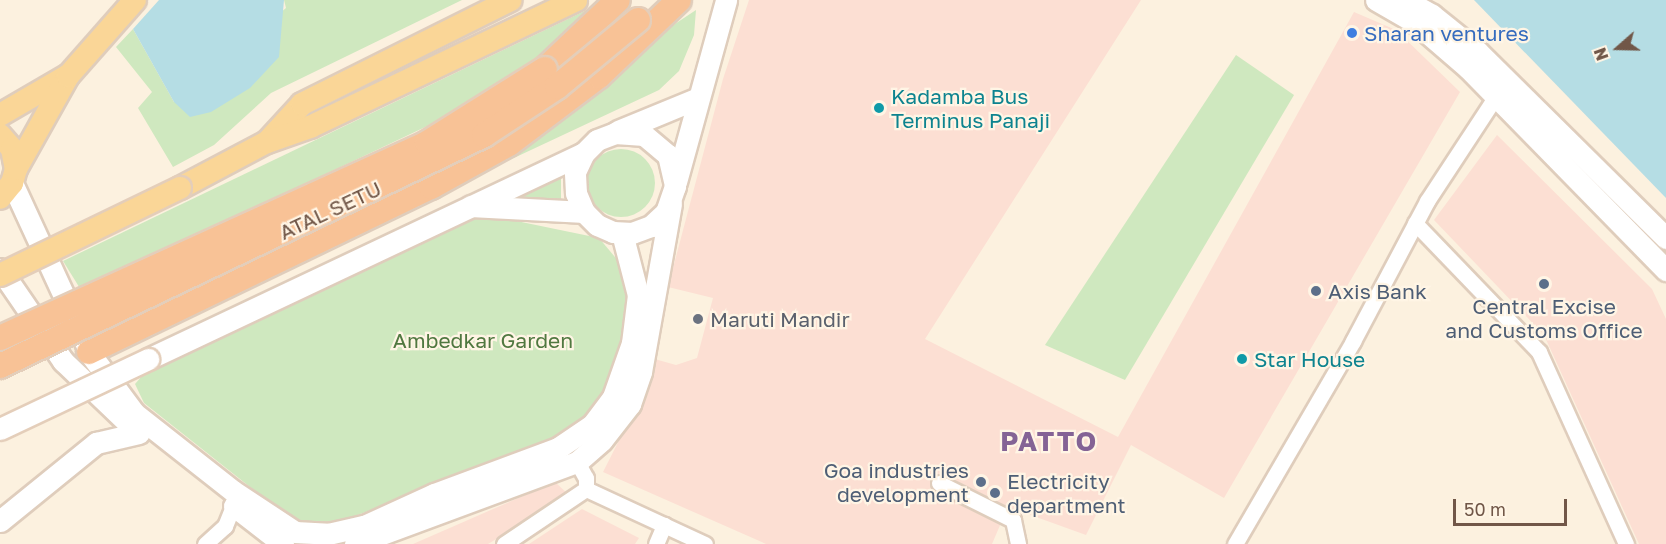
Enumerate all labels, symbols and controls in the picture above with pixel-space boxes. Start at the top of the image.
north arrow [1588,18,1648,78]
place label: Sharan ventures [1364,20,1529,46]
marker: Sharan ventures [1345,26,1359,40]
text: N [1590,45,1613,63]
place label: Kadamba Bus Terminus Panaji [891,83,1050,133]
marker: Kadamba Bus Terminus Panaji [872,101,886,115]
street label: ATAL SETU [275,175,385,245]
marker: Central Excise and Customs Office [1537,277,1551,291]
place label: Axis Bank [1328,278,1427,304]
marker: Axis Bank [1309,284,1323,298]
place label: Central Excise and Customs Office [1445,293,1643,343]
place label: Maruti Mandir [710,306,850,332]
marker: Maruti Mandir [691,312,705,326]
park label: Ambedkar Garden [393,327,573,353]
place label: Star House [1254,346,1365,372]
marker: Star House [1235,352,1249,366]
district label: PATTO [1000,426,1098,458]
place label: Goa industries development [824,457,969,507]
place label: Electricity department [1007,468,1126,518]
marker: Goa industries development [974,475,988,489]
marker: Electricity department [988,486,1002,500]
scale bar [1456,487,1570,525]
text: 50 m [1464,498,1506,520]

